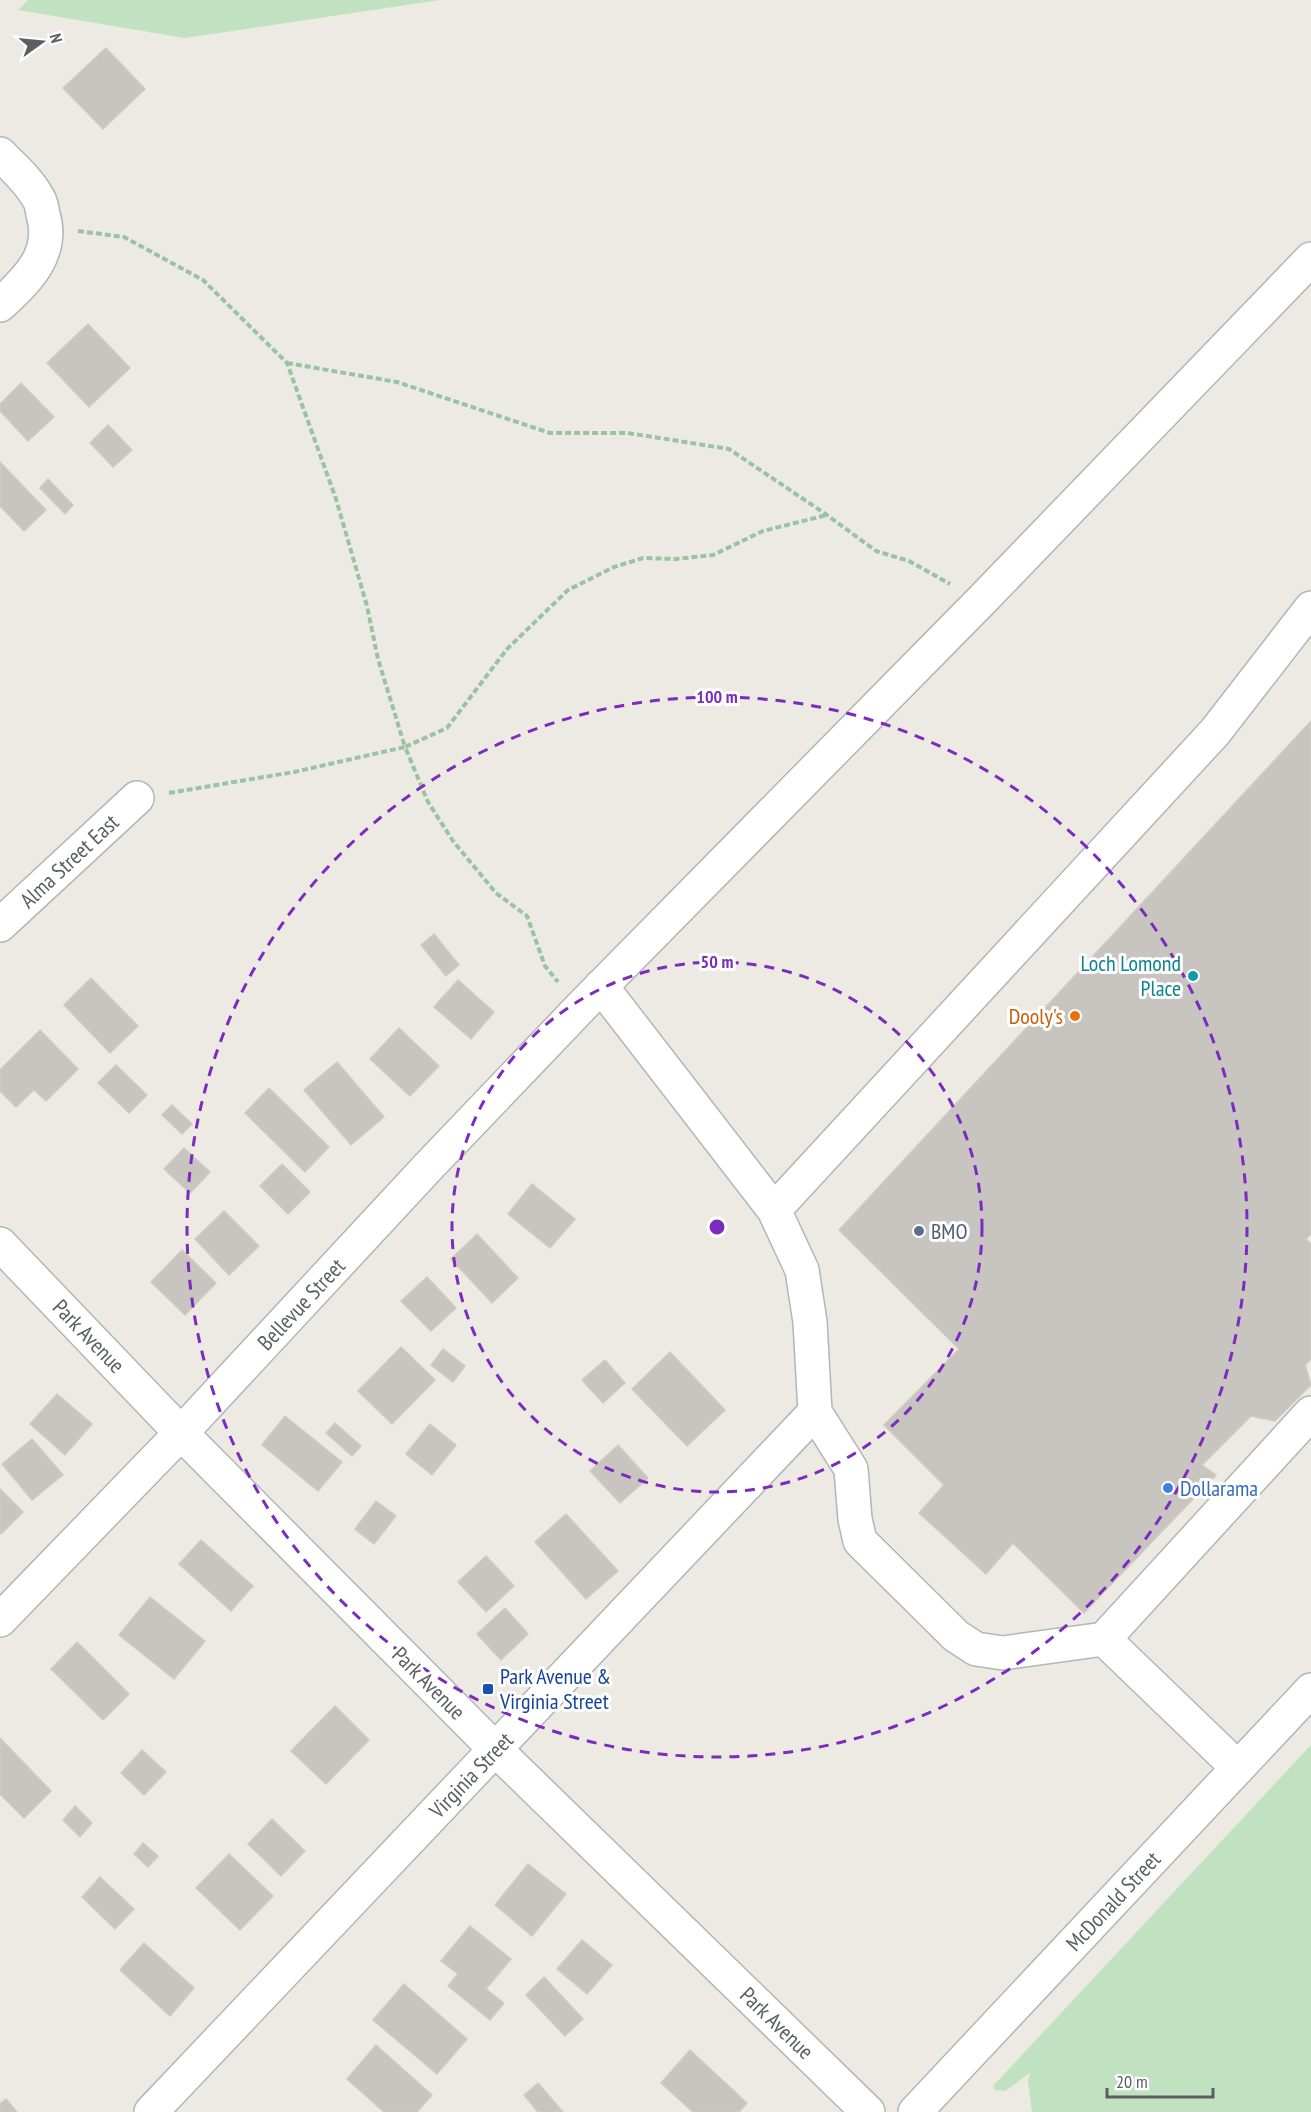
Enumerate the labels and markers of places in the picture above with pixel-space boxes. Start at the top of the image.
place label: Loch Lomond Place [1080,949,1181,1002]
marker: Loch Lomond Place [1186,969,1200,983]
place label: Dooly's [1009,1002,1063,1030]
marker: Dooly's [1068,1009,1082,1023]
centre of rings [707,1217,727,1237]
place label: BMO [931,1217,967,1245]
marker: BMO [912,1224,926,1238]
place label: Dollarama [1180,1474,1258,1502]
marker: Dollarama [1161,1481,1175,1495]
place label: Park Avenue & Virginia Street [499,1662,611,1715]
marker: Park Avenue & Virginia Street [481,1682,495,1696]

